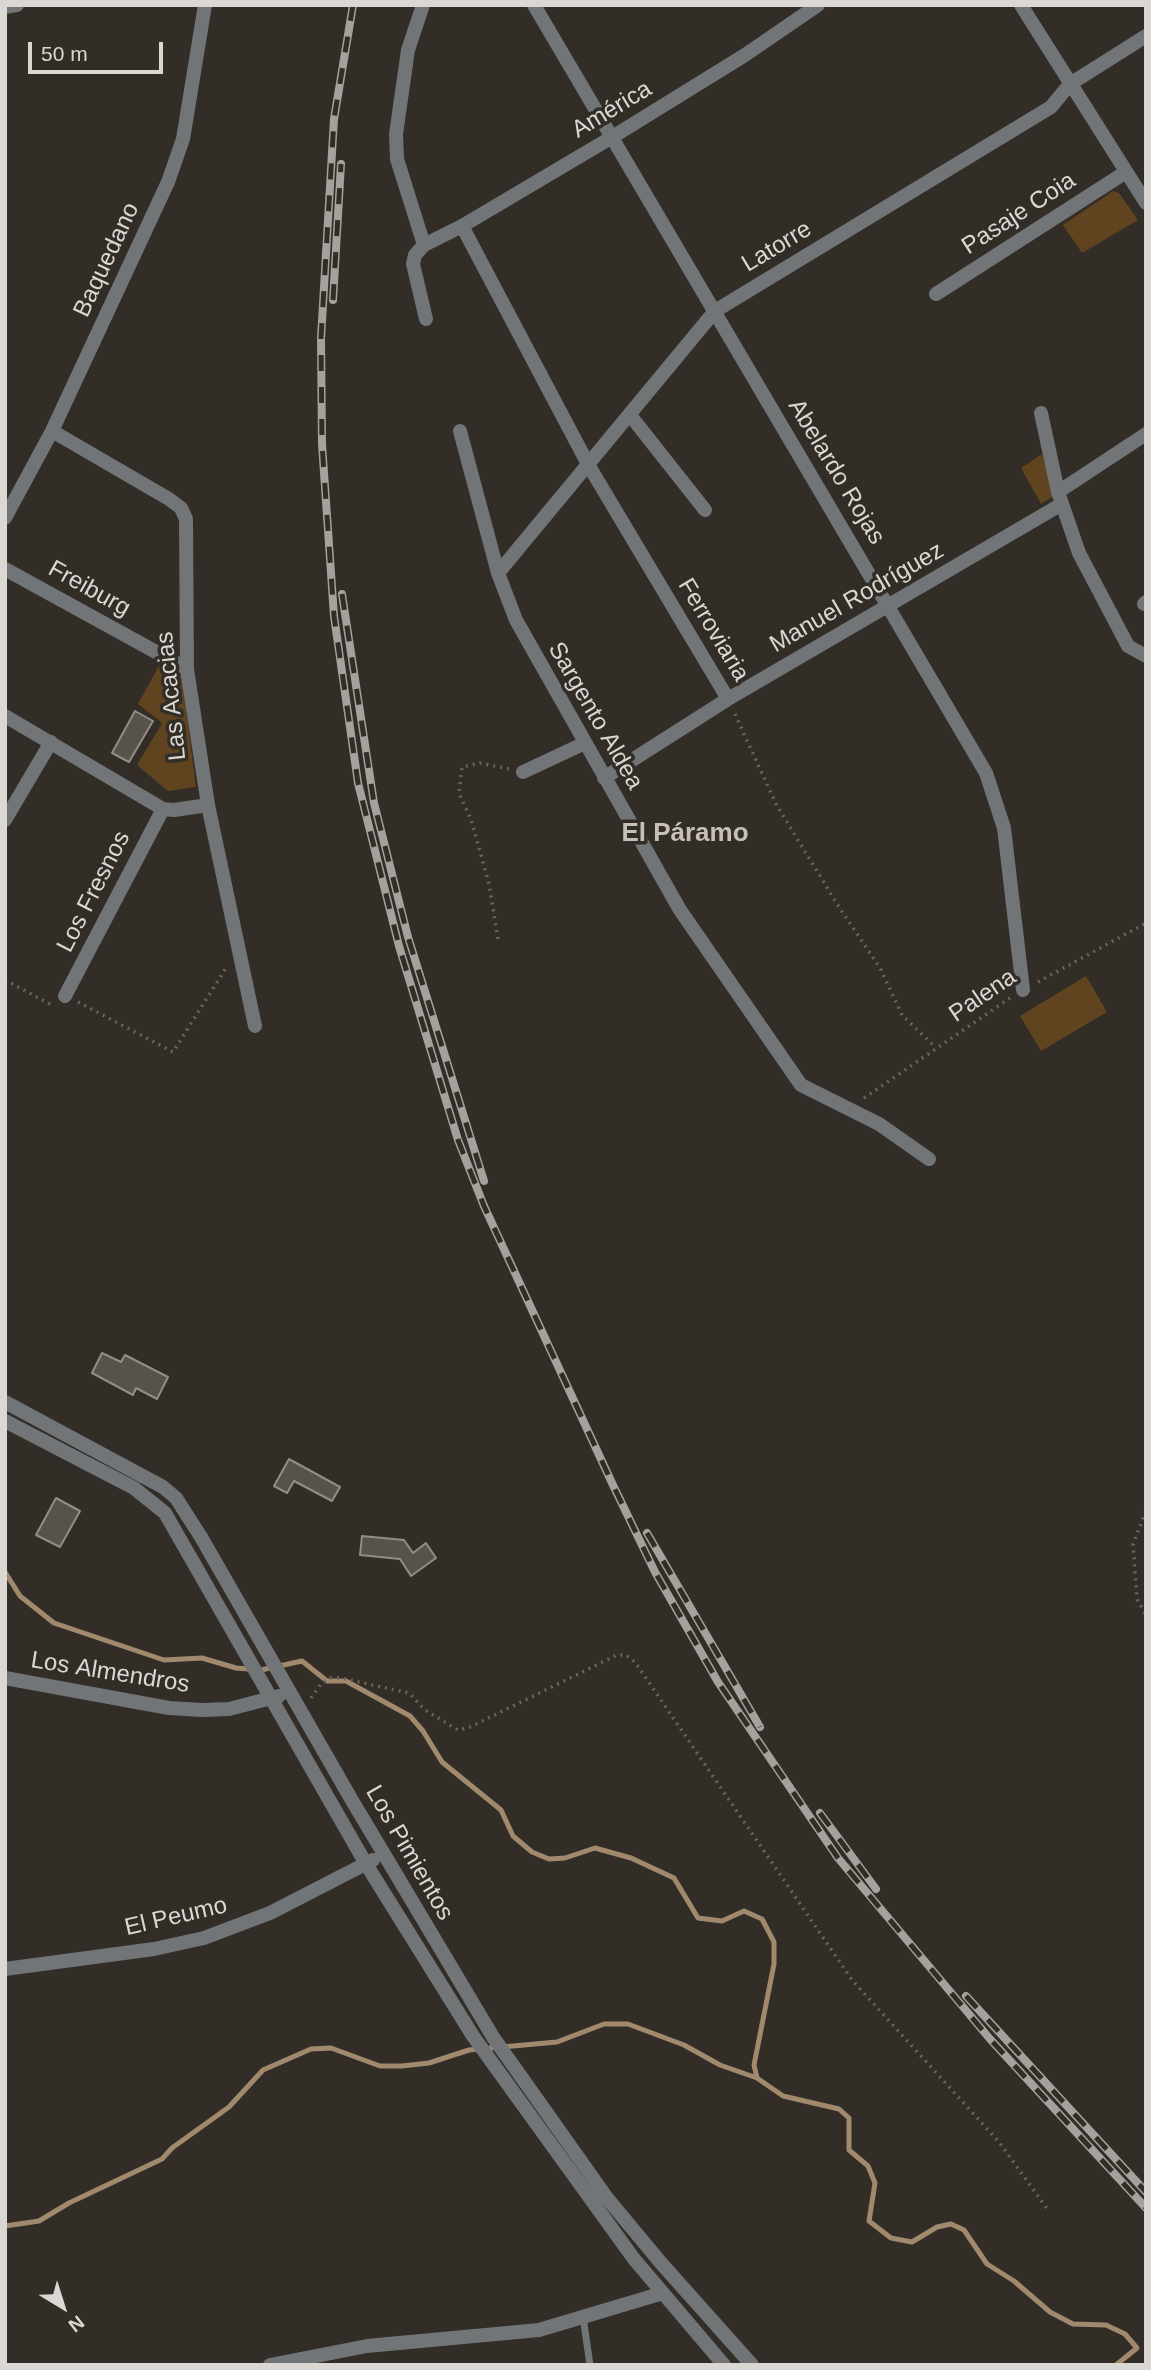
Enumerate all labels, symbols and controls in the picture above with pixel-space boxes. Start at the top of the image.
scale bar [32,28,166,72]
text: 50 m [41,42,88,65]
street label: América [567,75,657,145]
street label: Pasaje Coia [957,167,1081,261]
street label: Baquedano [68,198,146,322]
street label: Latorre [737,215,817,279]
street label: Abelardo Rojas [781,394,891,550]
street label: Manuel Rodríguez [765,537,949,659]
street label: Freiburg [43,555,135,623]
street label: Ferroviaria [671,573,755,687]
street label: Las Acacias [151,630,193,762]
street label: Sargento Aldea [541,637,649,795]
district label: El Páramo [621,818,749,850]
street label: Los Fresnos [51,827,137,957]
street label: Palena [944,963,1022,1029]
street label: Los Almendros [29,1646,191,1700]
street label: Los Pimientos [359,1781,459,1925]
street label: El Peumo [122,1891,230,1943]
north arrow [28,2272,98,2342]
text: N [64,2311,88,2336]

